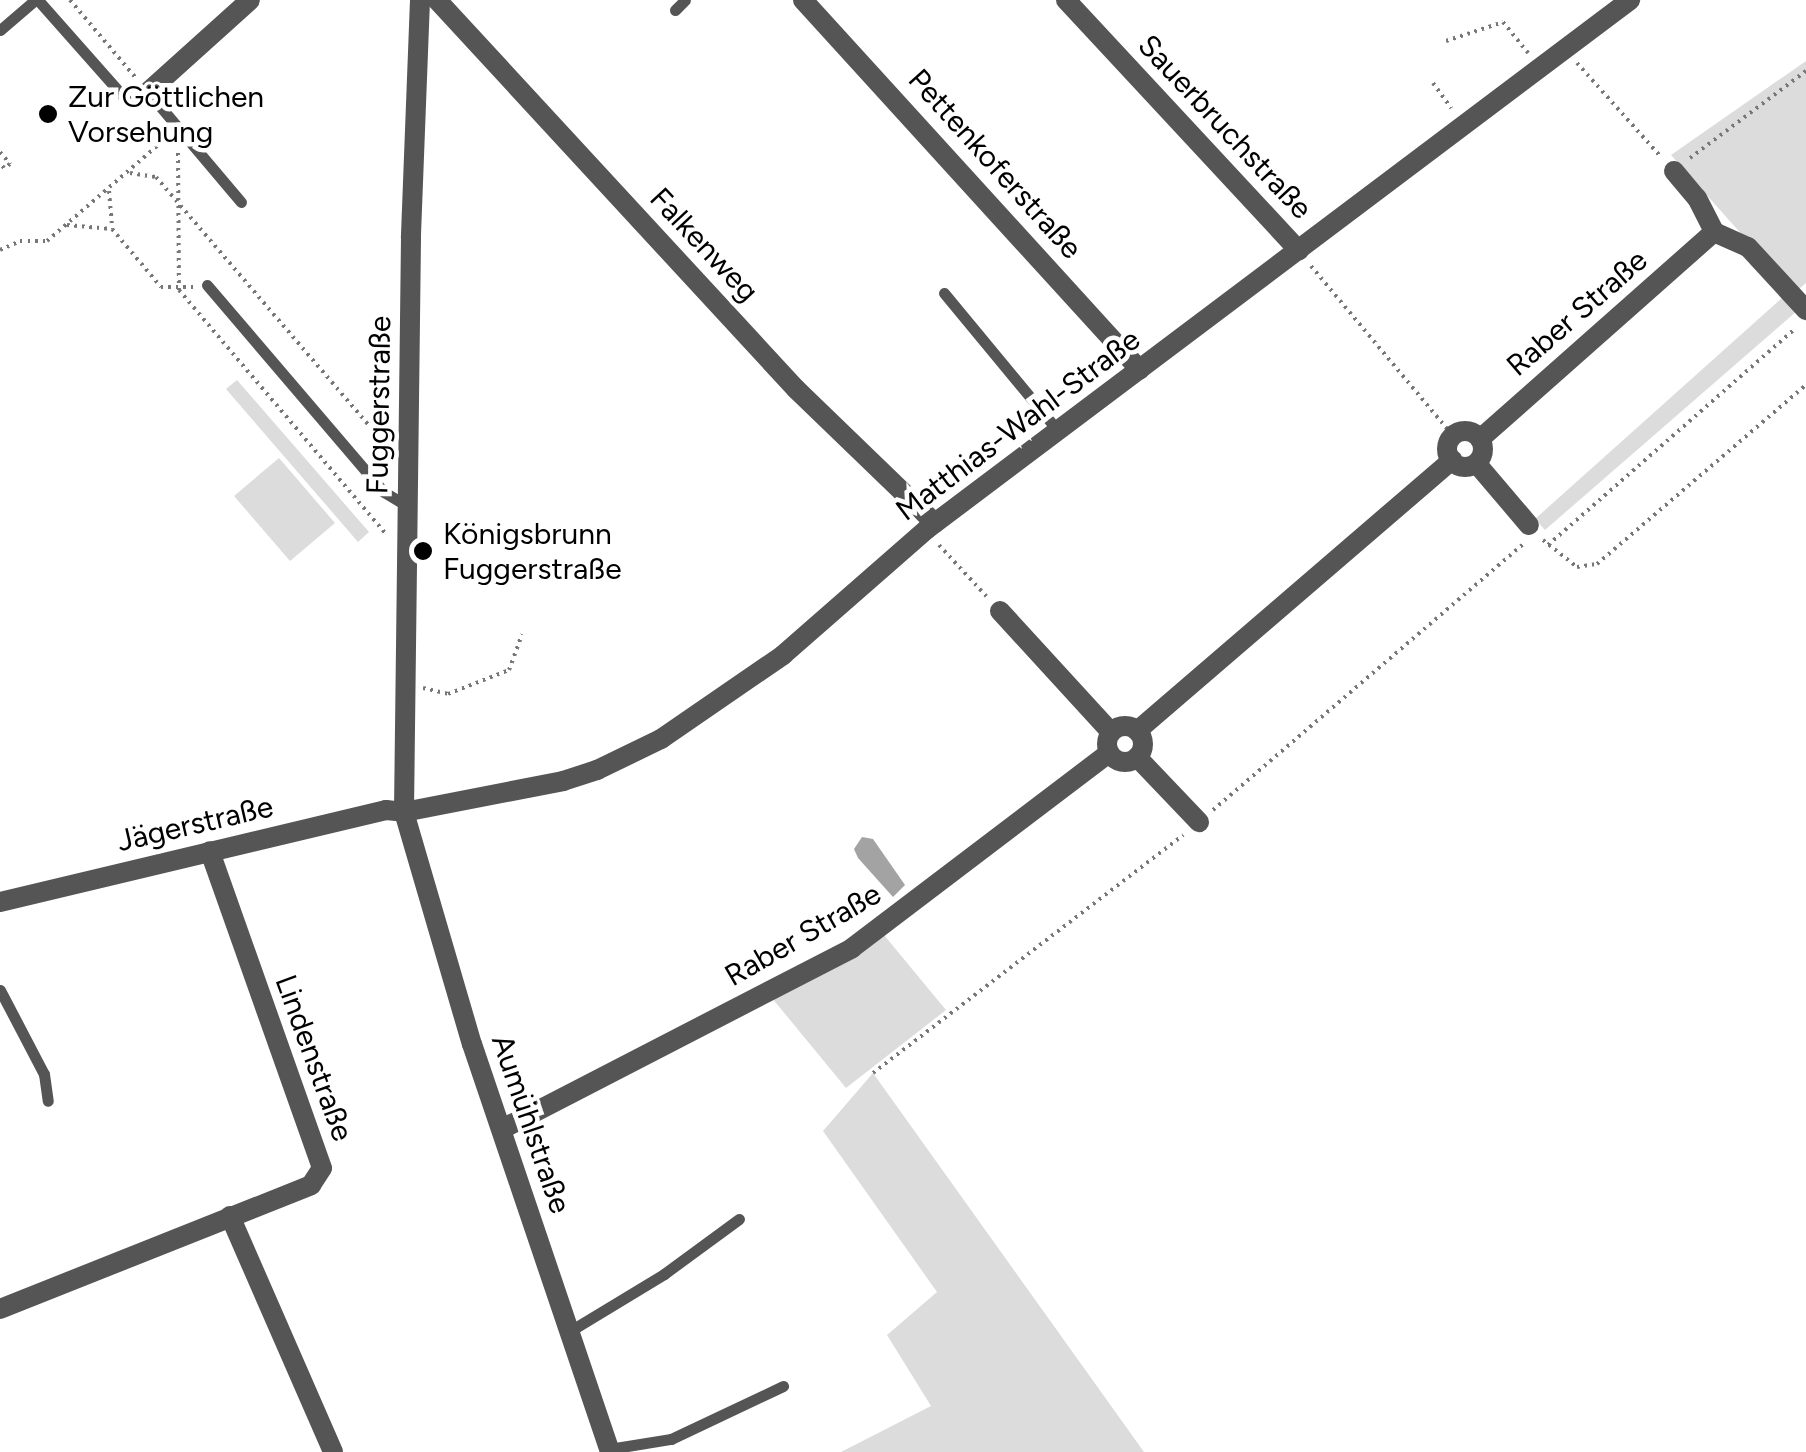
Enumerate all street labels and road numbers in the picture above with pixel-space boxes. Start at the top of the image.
street label: Sauerbruchstraße [1131,28,1319,226]
street label: Pettenkoferstraße [901,62,1089,266]
street label: Falkenweg [642,181,766,309]
street label: Raber Straße [1499,242,1655,384]
street label: Fuggerstraße [359,315,399,495]
street label: Matthias-Wahl-Straße [889,322,1147,528]
street label: Jägerstraße [114,789,276,859]
street label: Raber Straße [719,876,887,994]
street label: Lindenstraße [267,970,361,1146]
street label: Aumühlstraße [484,1030,578,1218]

